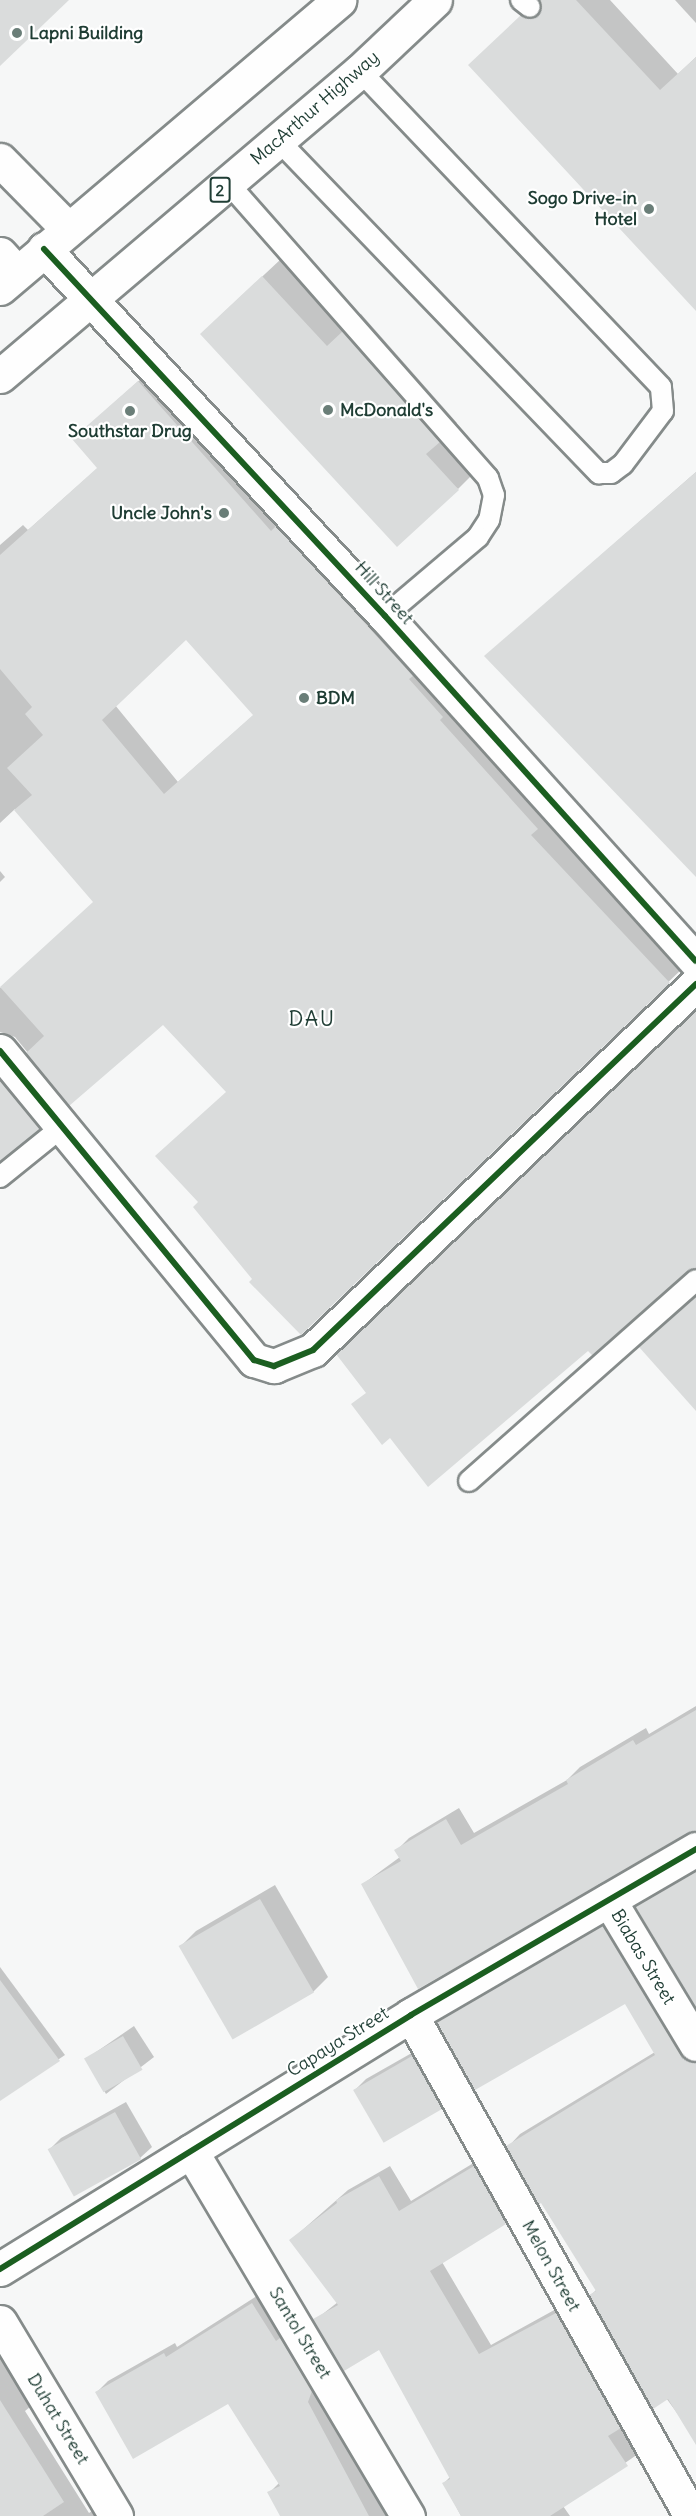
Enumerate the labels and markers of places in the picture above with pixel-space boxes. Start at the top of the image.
place label: Lapni Building [29,22,143,44]
marker: Lapni Building [10,26,24,40]
place label: Sogo Drive-in Hotel [528,188,637,230]
marker: Sogo Drive-in Hotel [642,202,656,216]
place label: McDonald's [340,399,433,421]
marker: McDonald's [321,403,335,417]
marker: Southstar Drug [123,404,137,418]
place label: Southstar Drug [68,420,192,442]
place label: Uncle John's [111,502,212,524]
marker: Uncle John's [217,506,231,520]
place label: BDM [316,687,355,709]
marker: BDM [297,691,311,705]

